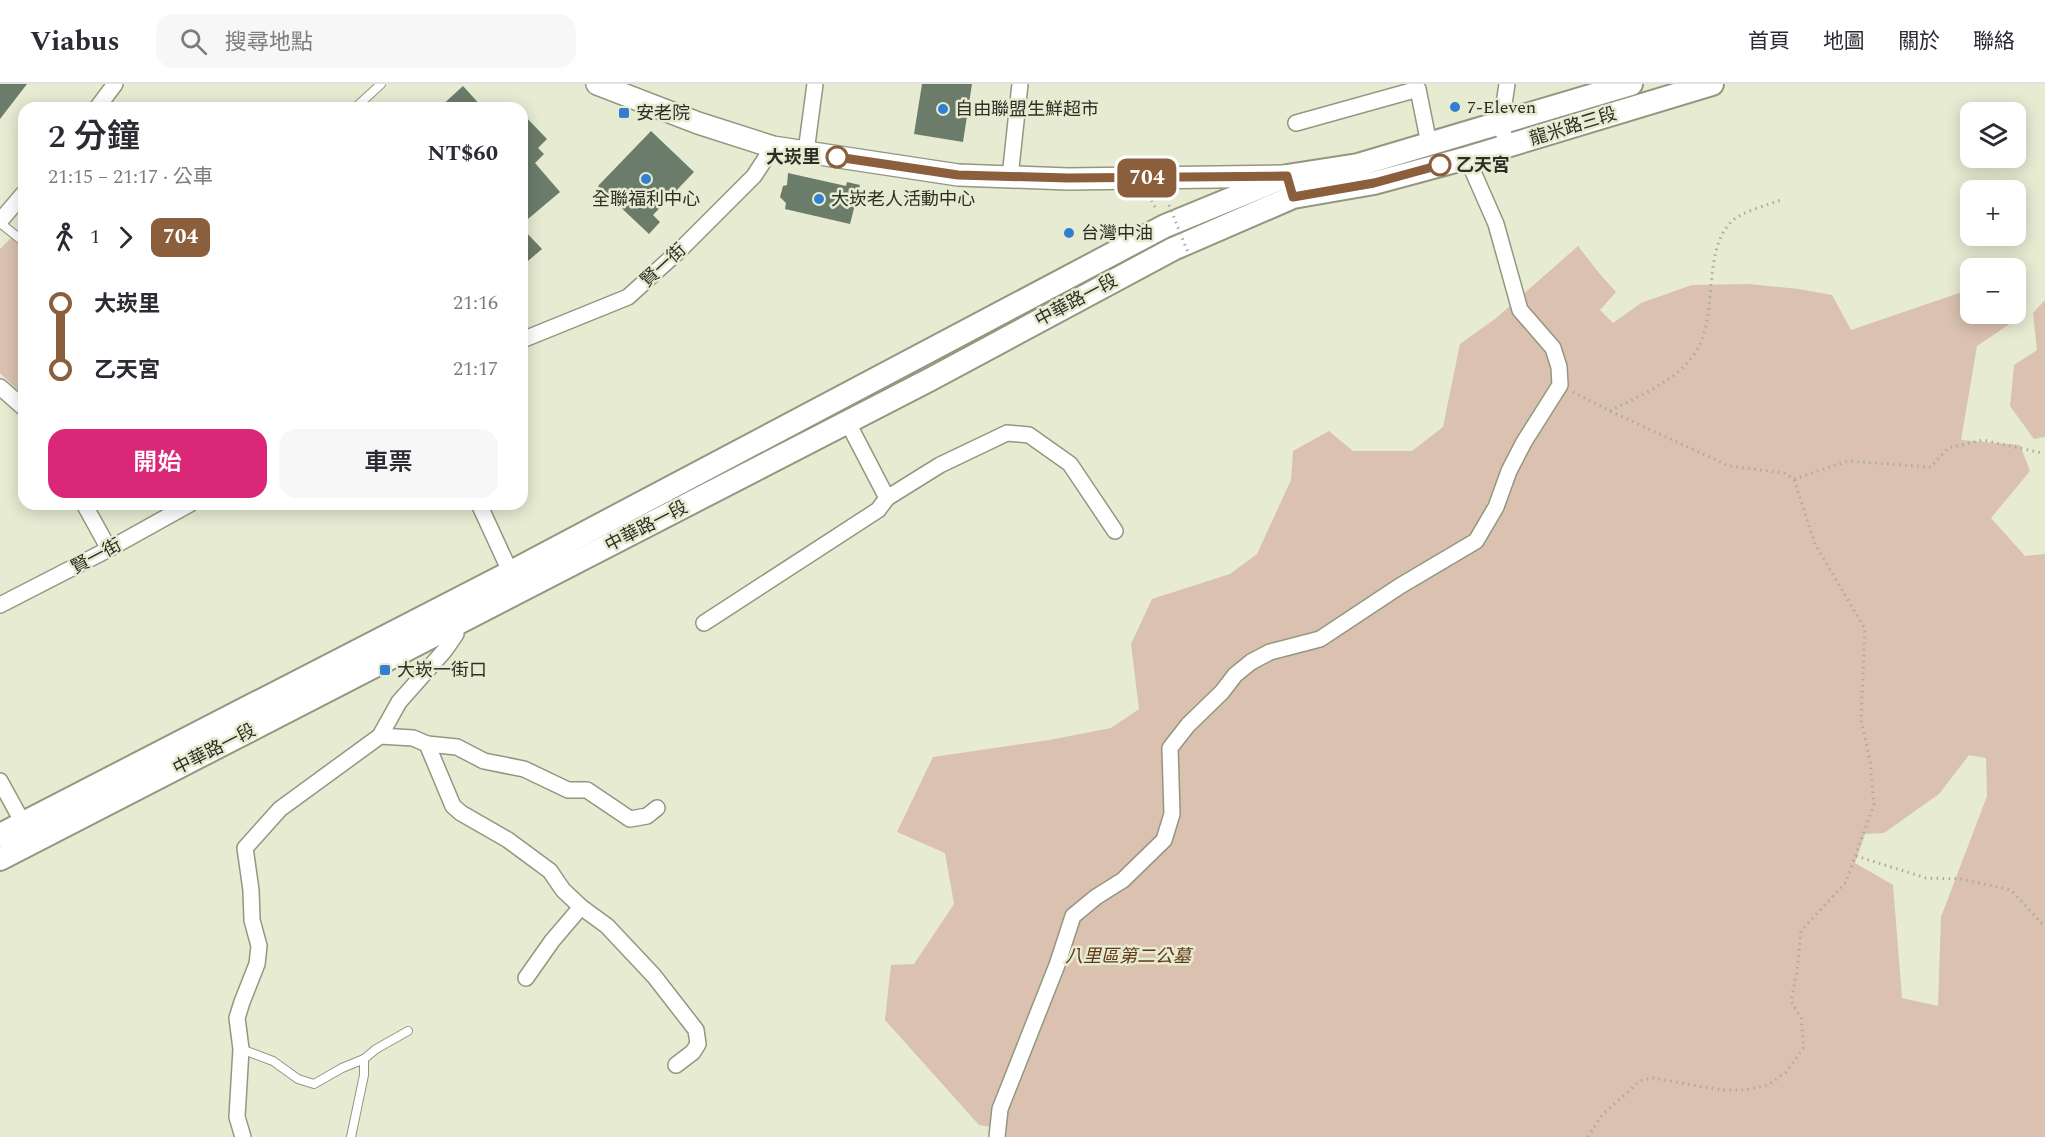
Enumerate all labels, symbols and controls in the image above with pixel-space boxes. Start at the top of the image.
search box [156,14,576,68]
text: Viabus [30,20,120,63]
icon: search [177,25,210,58]
text: 搜尋地點 [225,26,313,59]
text: 首頁 [1748,26,1790,58]
text: 地圖 [1823,26,1865,58]
text: 關於 [1898,26,1940,58]
text: 聯絡 [1973,26,2015,58]
place label: 7-Eleven [1467,94,1536,121]
place label: 自由聯盟生鮮超市 [955,96,1099,123]
place label: 安老院 [636,100,690,127]
marker: 7-Eleven [1448,100,1462,114]
street label: 龍米路三段 [1526,100,1620,153]
marker: 自由聯盟生鮮超市 [936,102,950,116]
map controls [1960,102,2026,324]
button: layers [1960,102,2026,168]
marker: 安老院 [617,106,631,120]
text: 2 分鐘 [48,112,140,162]
text: NT$60 [428,137,498,170]
place label: 大崁里 [766,144,820,171]
marker: 大崁里 [826,146,848,168]
place label: 乙天宮 [1456,152,1510,179]
marker: 乙天宮 [1429,154,1451,176]
line badge: 704 [1112,158,1182,197]
text: 21:15 – 21:17 · 公車 [48,162,213,192]
text: 704 [1129,162,1165,194]
marker: 全聯福利中心 [639,172,653,186]
button: + [1960,180,2026,246]
place label: 全聯福利中心 [592,186,700,213]
place label: 大崁老人活動中心 [831,186,975,213]
marker: 大崁老人活動中心 [812,192,826,206]
place label: 台灣中油 [1081,220,1153,247]
icon: walk [48,221,81,254]
icon: forward [109,221,142,254]
text: 704 [163,221,198,253]
text: 1 [90,222,100,252]
marker: 台灣中油 [1062,226,1076,240]
street label: 賢一街 [634,237,692,294]
button: − [1960,258,2026,324]
street label: 中華路一段 [1030,267,1122,333]
text: 大崁里 [94,288,160,321]
text: 21:16 [453,288,498,318]
text: 乙天宮 [94,354,160,387]
text: 21:17 [453,354,498,384]
button: 開始 [48,429,267,498]
button: 車票 [279,429,498,498]
street label: 中華路一段 [600,494,692,559]
street label: 賢一街 [66,532,126,581]
place label: 大崁一街口 [397,657,487,684]
marker: 大崁一街口 [378,663,392,677]
street label: 中華路一段 [168,717,260,782]
park label: 八里區第二公墓 [1065,943,1194,970]

